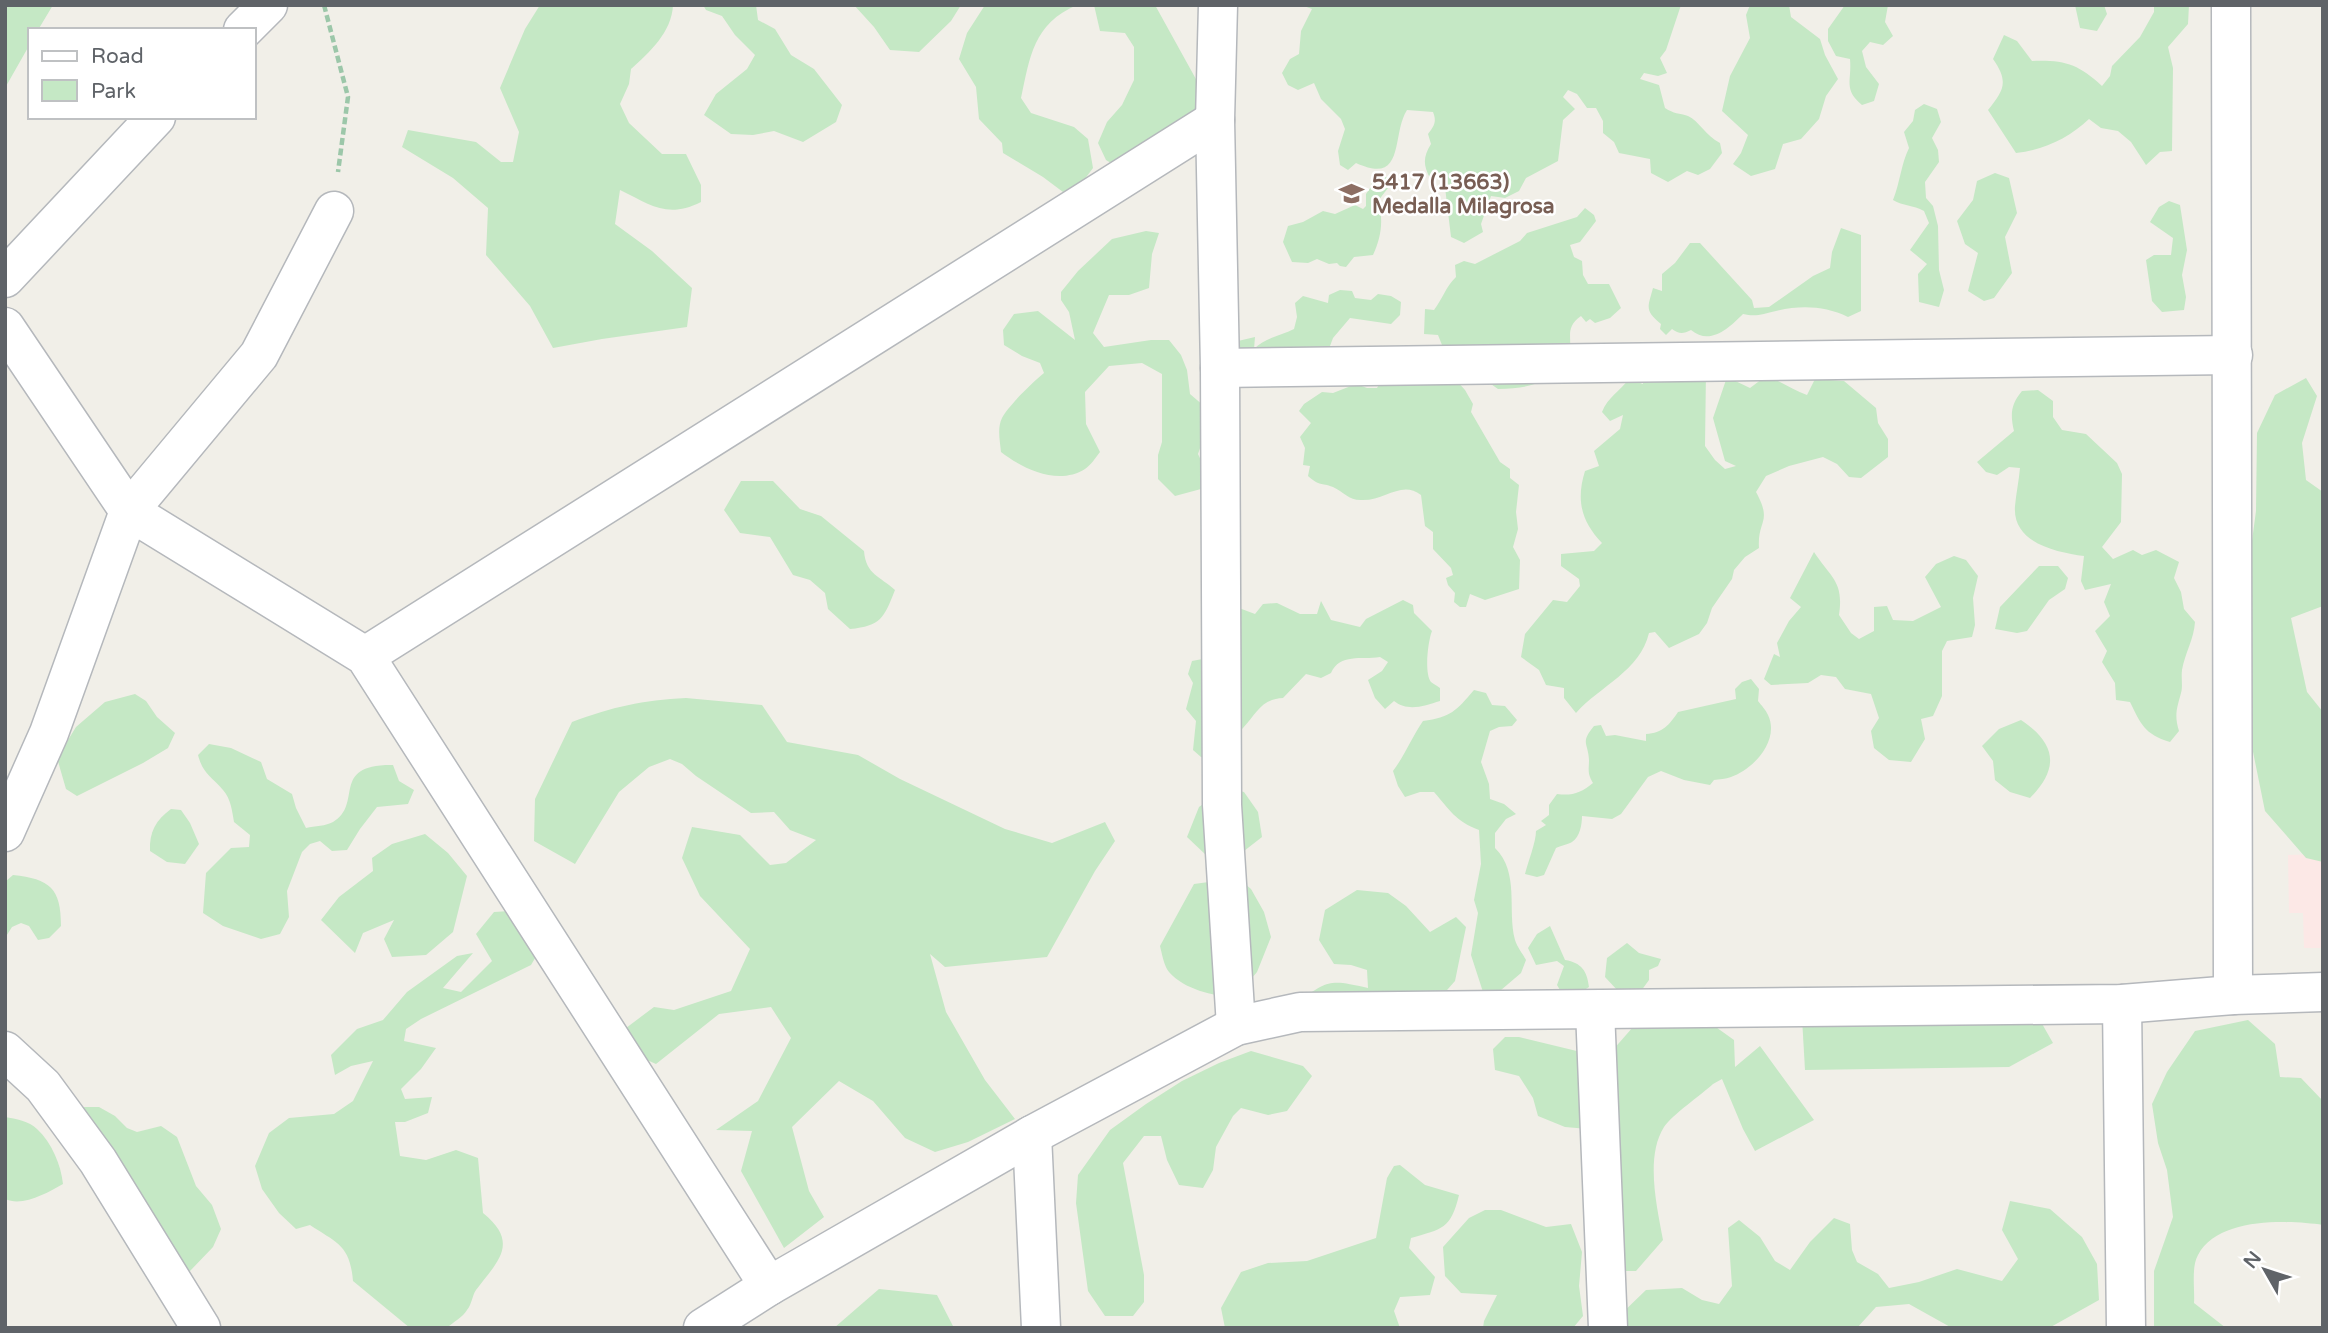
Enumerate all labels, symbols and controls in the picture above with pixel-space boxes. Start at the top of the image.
legend [28,28,256,119]
text: Road [91,44,144,69]
text: Park [91,79,136,104]
place label: 5417 (13663) Medalla Milagrosa [1372,170,1555,219]
school or university icon: 5417 (13663) Medalla Milagrosa [1338,180,1366,208]
north arrow [2230,1235,2300,1305]
text: N [2239,1247,2266,1273]

